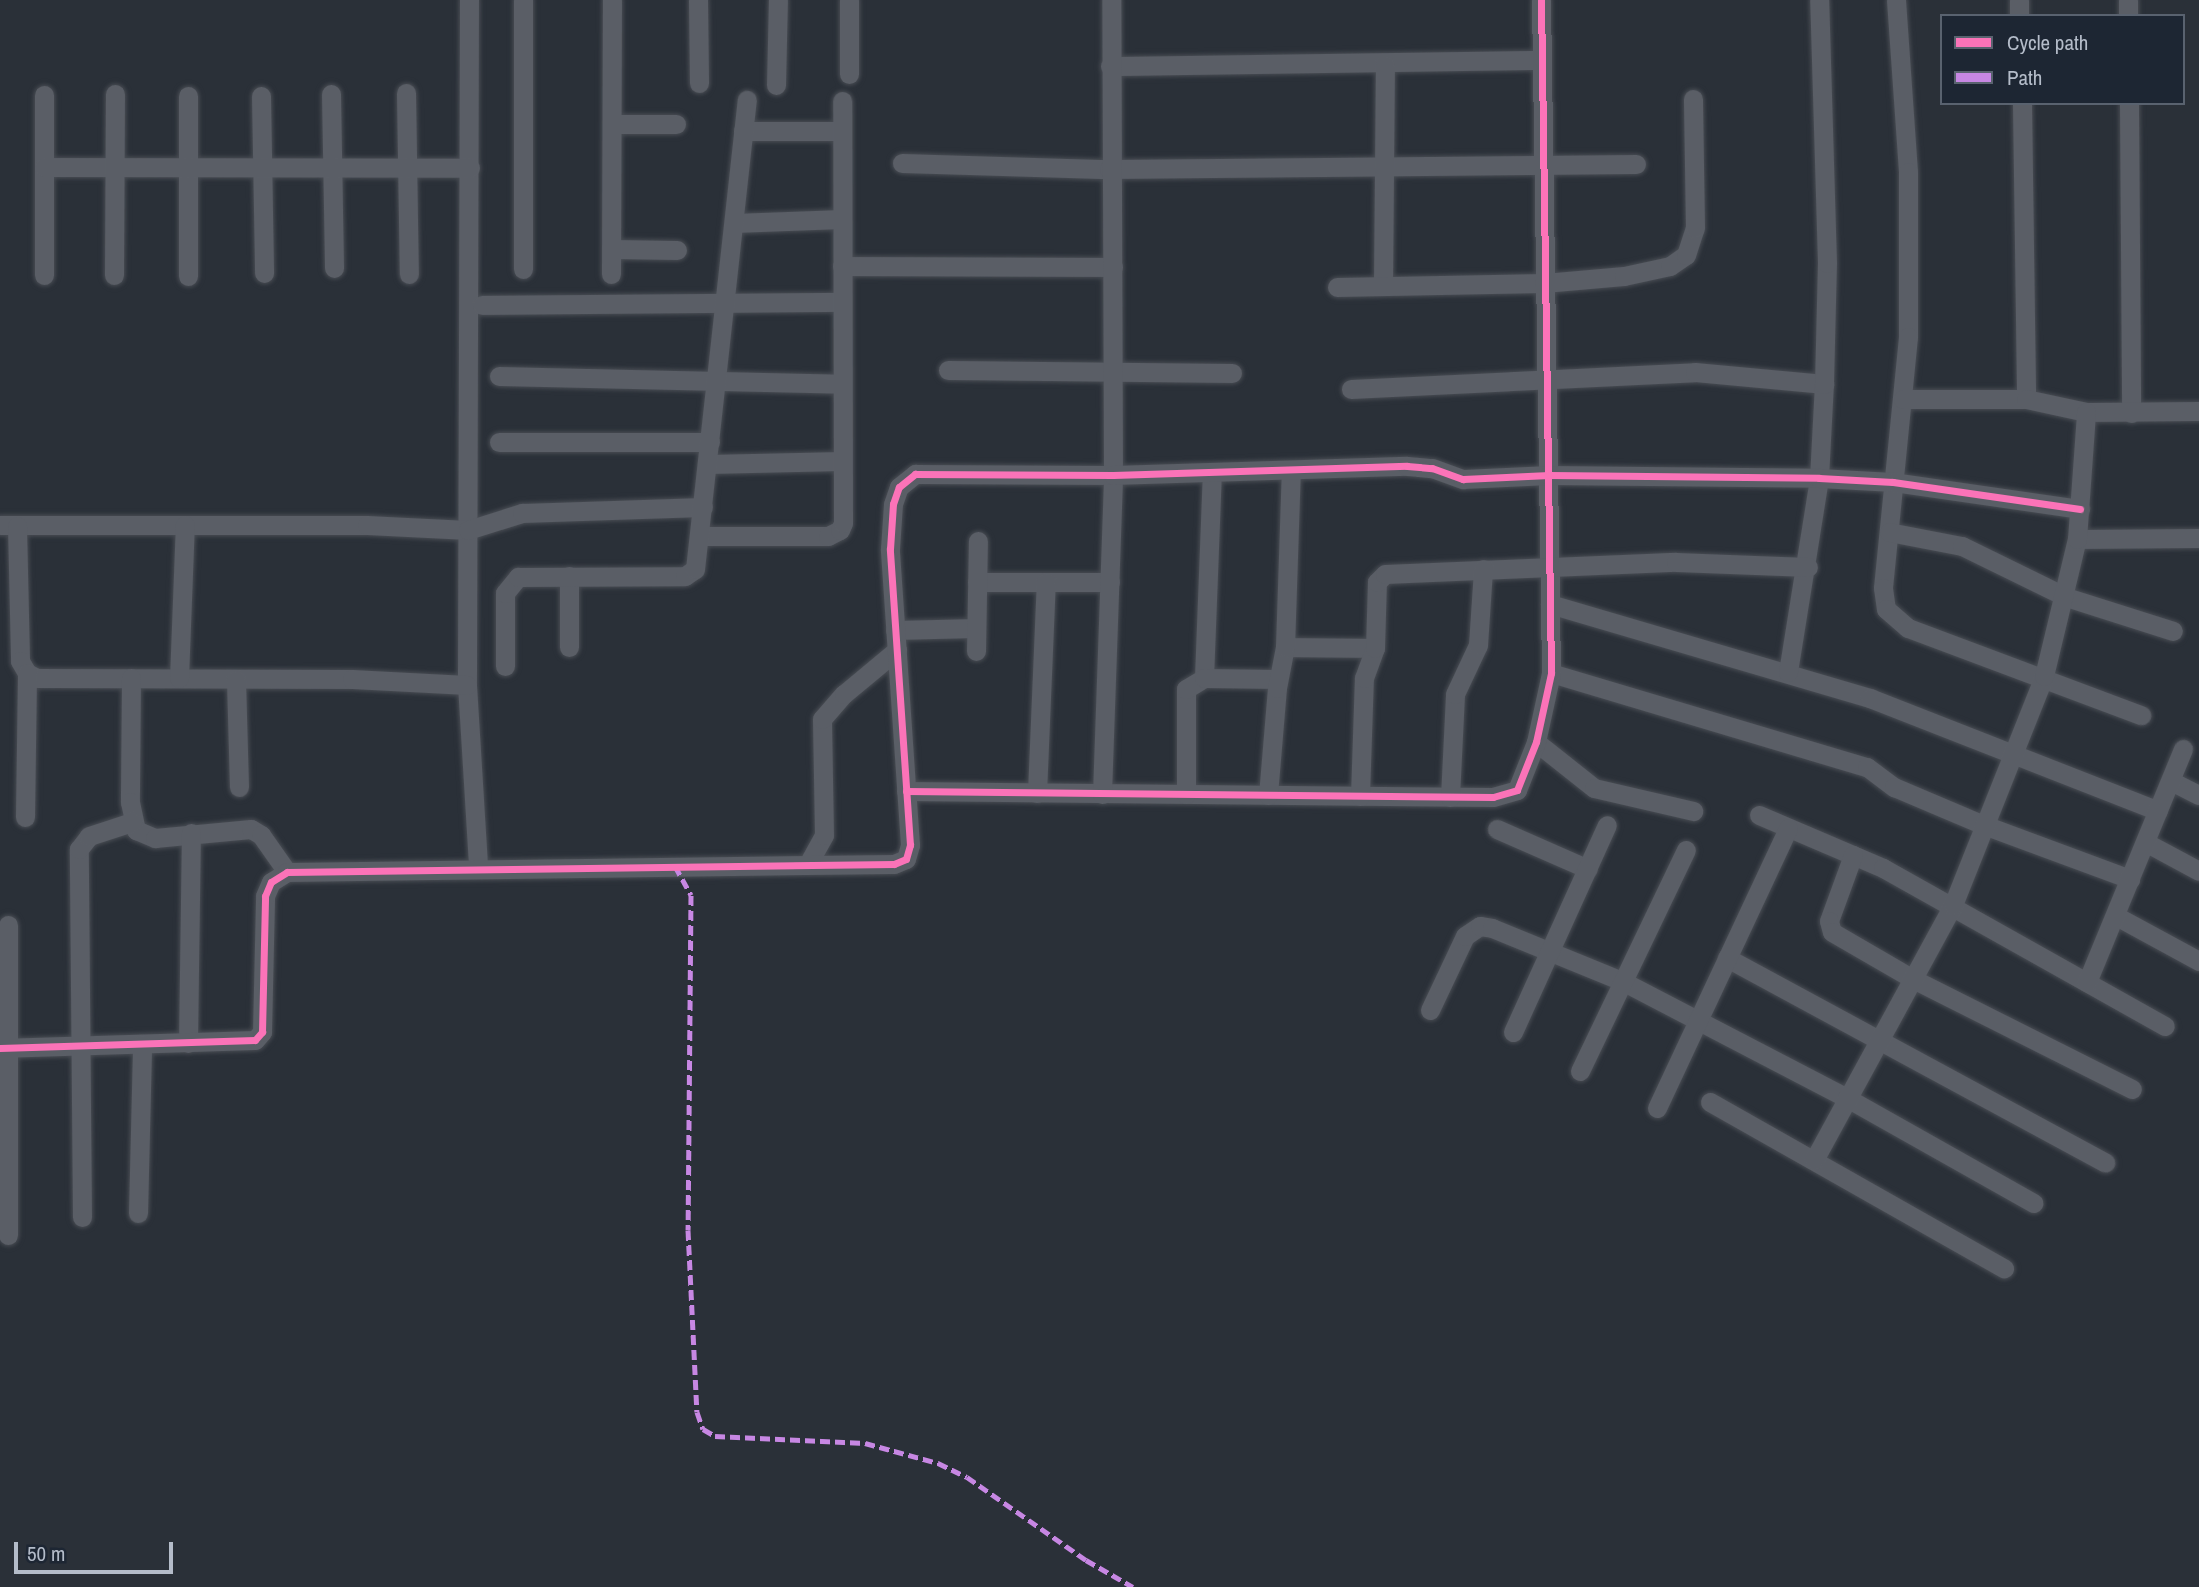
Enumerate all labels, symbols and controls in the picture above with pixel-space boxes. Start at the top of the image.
legend [1940,14,2185,105]
text: Cycle path [2007,28,2088,57]
text: Path [2007,63,2042,92]
scale bar [18,1528,177,1572]
text: 50 m [27,1539,65,1568]

